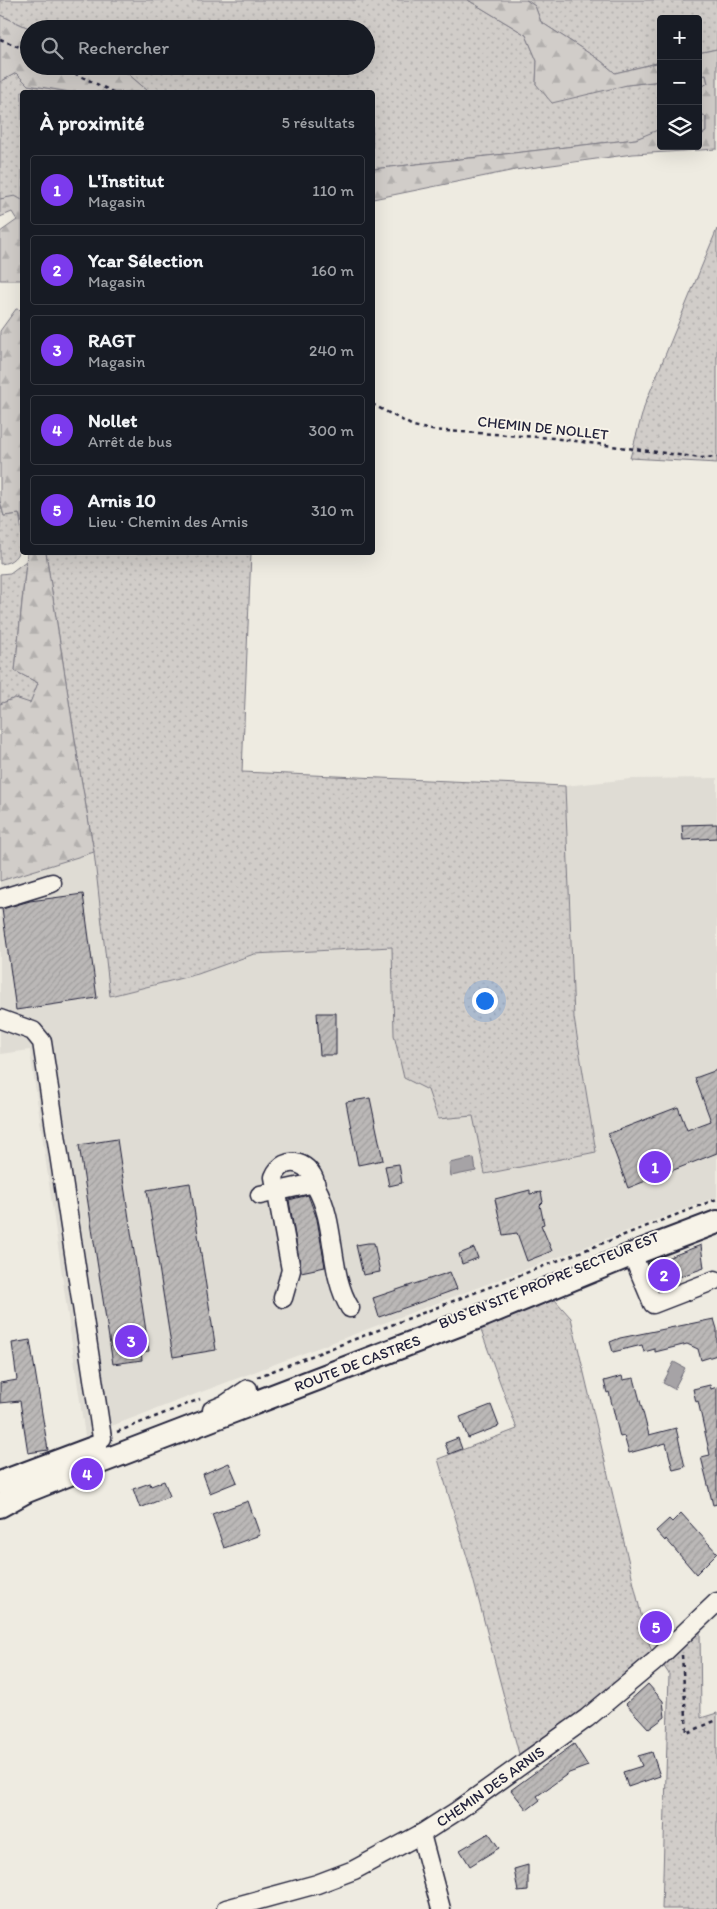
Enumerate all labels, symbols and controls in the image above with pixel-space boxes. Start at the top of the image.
map controls [657,15,702,150]
button: + [657,15,702,60]
search box [20,20,375,75]
icon: search [38,34,66,62]
text: Rechercher [78,36,169,59]
button: − [657,60,702,105]
button: layers [657,105,702,150]
text: À proximité [40,110,145,135]
text: 5 résultats [281,113,355,132]
text: L'Institut [88,169,164,192]
text: 1 [53,181,61,200]
text: 110 m [312,181,354,200]
text: Magasin [88,192,145,211]
text: Ycar Sélection [88,249,203,272]
text: 2 [53,261,61,280]
text: 160 m [311,261,354,280]
text: Magasin [88,272,145,291]
text: RAGT [88,329,135,352]
text: 3 [53,341,61,360]
text: 240 m [309,341,354,360]
text: Magasin [88,352,145,371]
text: Nollet [88,409,137,432]
street label: CHEMIN DE NOLLET [477,412,610,444]
text: 4 [52,421,62,440]
text: 300 m [309,421,354,440]
text: Arrêt de bus [88,432,172,451]
text: Arnis 10 [88,489,156,512]
text: 5 [53,501,61,520]
text: 310 m [311,501,354,520]
text: Lieu · Chemin des Arnis [88,512,248,531]
your location [472,988,498,1014]
pin: 1 [639,1148,671,1186]
street label: BUS EN SITE PROPRE SECTEUR EST [436,1227,662,1333]
pin: 2 [648,1256,680,1294]
pin: 3 [115,1322,147,1360]
street label: ROUTE DE CASTRES [292,1331,423,1396]
pin: 4 [71,1455,103,1493]
pin: 5 [640,1608,672,1646]
street label: CHEMIN DES ARNIS [433,1742,548,1831]

